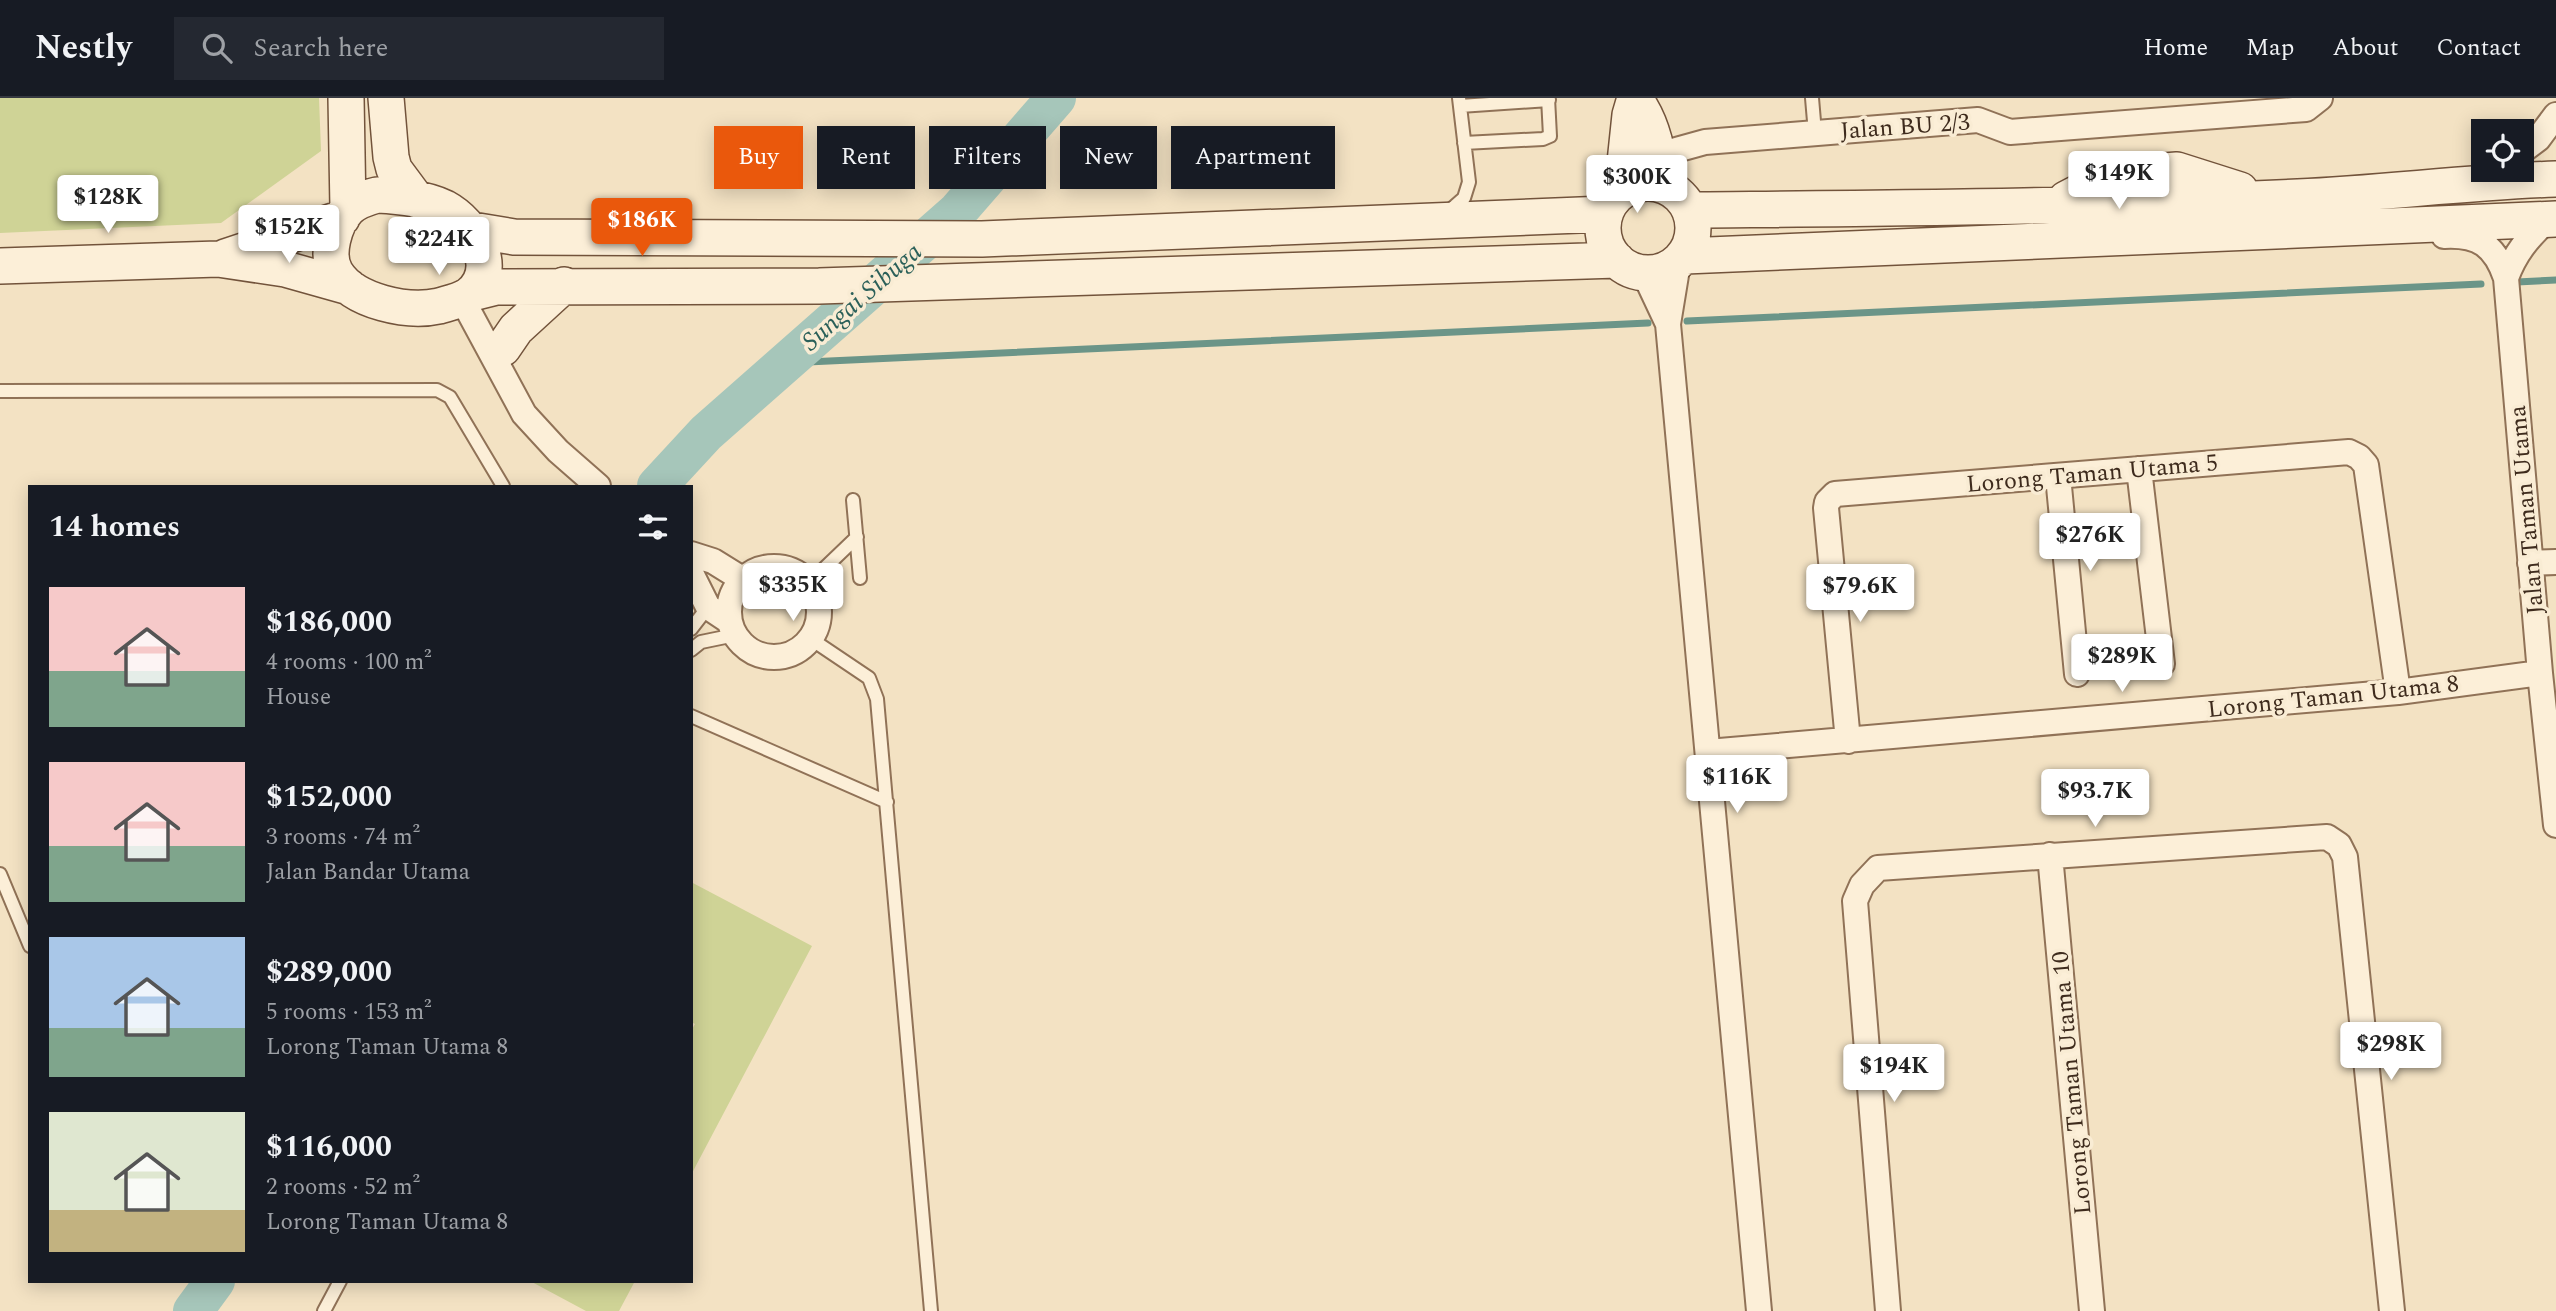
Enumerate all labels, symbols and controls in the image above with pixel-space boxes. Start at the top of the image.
search box [174,17,664,80]
text: Nestly [35,23,132,73]
text: Search here [254,28,388,68]
icon: search [198,29,236,67]
text: Home [2143,30,2208,66]
text: Map [2246,30,2294,66]
text: About [2332,30,2398,66]
text: Contact [2436,30,2521,66]
street label: Jalan BU 2/3 [1839,105,1971,149]
map controls [2471,119,2534,182]
button: locate [2471,119,2534,182]
chip: Buy [714,126,803,189]
chip: Rent [817,126,915,189]
chip: Filters [929,126,1046,189]
chip: New [1060,126,1157,189]
chip: Apartment [1171,126,1335,189]
pin: $149K [2070,152,2168,211]
pin: $300K [1588,156,1686,215]
text: $149K [2084,156,2154,191]
text: $300K [1602,160,1672,195]
pin: $128K [59,176,157,235]
text: $128K [73,180,143,215]
pin: $186K [593,198,691,258]
text: $186K [607,203,677,238]
pin: $152K [240,206,338,265]
text: $152K [254,210,324,245]
pin: $224K [390,218,488,277]
text: $224K [404,222,474,257]
water label: Sungai Sibuga [792,233,931,361]
street label: Jalan Taman Utama [2500,404,2554,616]
street label: Lorong Taman Utama 5 [1965,445,2219,503]
text: 14 homes [49,504,180,550]
icon: filters [634,508,672,546]
pin: $276K [2041,514,2139,573]
text: $276K [2055,518,2125,553]
pin: $335K [744,564,842,623]
pin: $79.6K [1803,564,1917,624]
text: $335K [758,568,828,603]
text: $79.6K [1822,569,1898,604]
text: $186,000 [266,599,392,645]
icon: home [105,615,189,699]
pin: $289K [2073,634,2171,694]
text: $289K [2087,639,2157,674]
text: 4 rooms · 100 m² [266,645,432,680]
street label: Lorong Taman Utama 8 [2206,666,2461,728]
text: House [266,680,331,715]
pin: $116K [1688,756,1786,815]
text: $116K [1702,760,1772,795]
pin: $93.7K [2038,770,2152,829]
text: $152,000 [266,774,392,820]
text: $93.7K [2057,774,2133,809]
icon: home [105,790,189,874]
text: 3 rooms · 74 m² [266,820,420,855]
text: Jalan Bandar Utama [266,855,470,890]
text: $289,000 [266,949,392,995]
street label: Lorong Taman Utama 10 [2043,950,2101,1216]
icon: home [105,965,189,1049]
text: 5 rooms · 153 m² [266,995,432,1030]
pin: $298K [2342,1023,2440,1082]
text: $298K [2356,1027,2426,1062]
text: Lorong Taman Utama 8 [266,1030,508,1065]
pin: $194K [1845,1044,1943,1104]
text: $194K [1859,1049,1929,1084]
text: $116,000 [266,1124,392,1170]
icon: home [105,1140,189,1224]
text: 2 rooms · 52 m² [266,1170,420,1205]
text: Lorong Taman Utama 8 [266,1205,508,1240]

